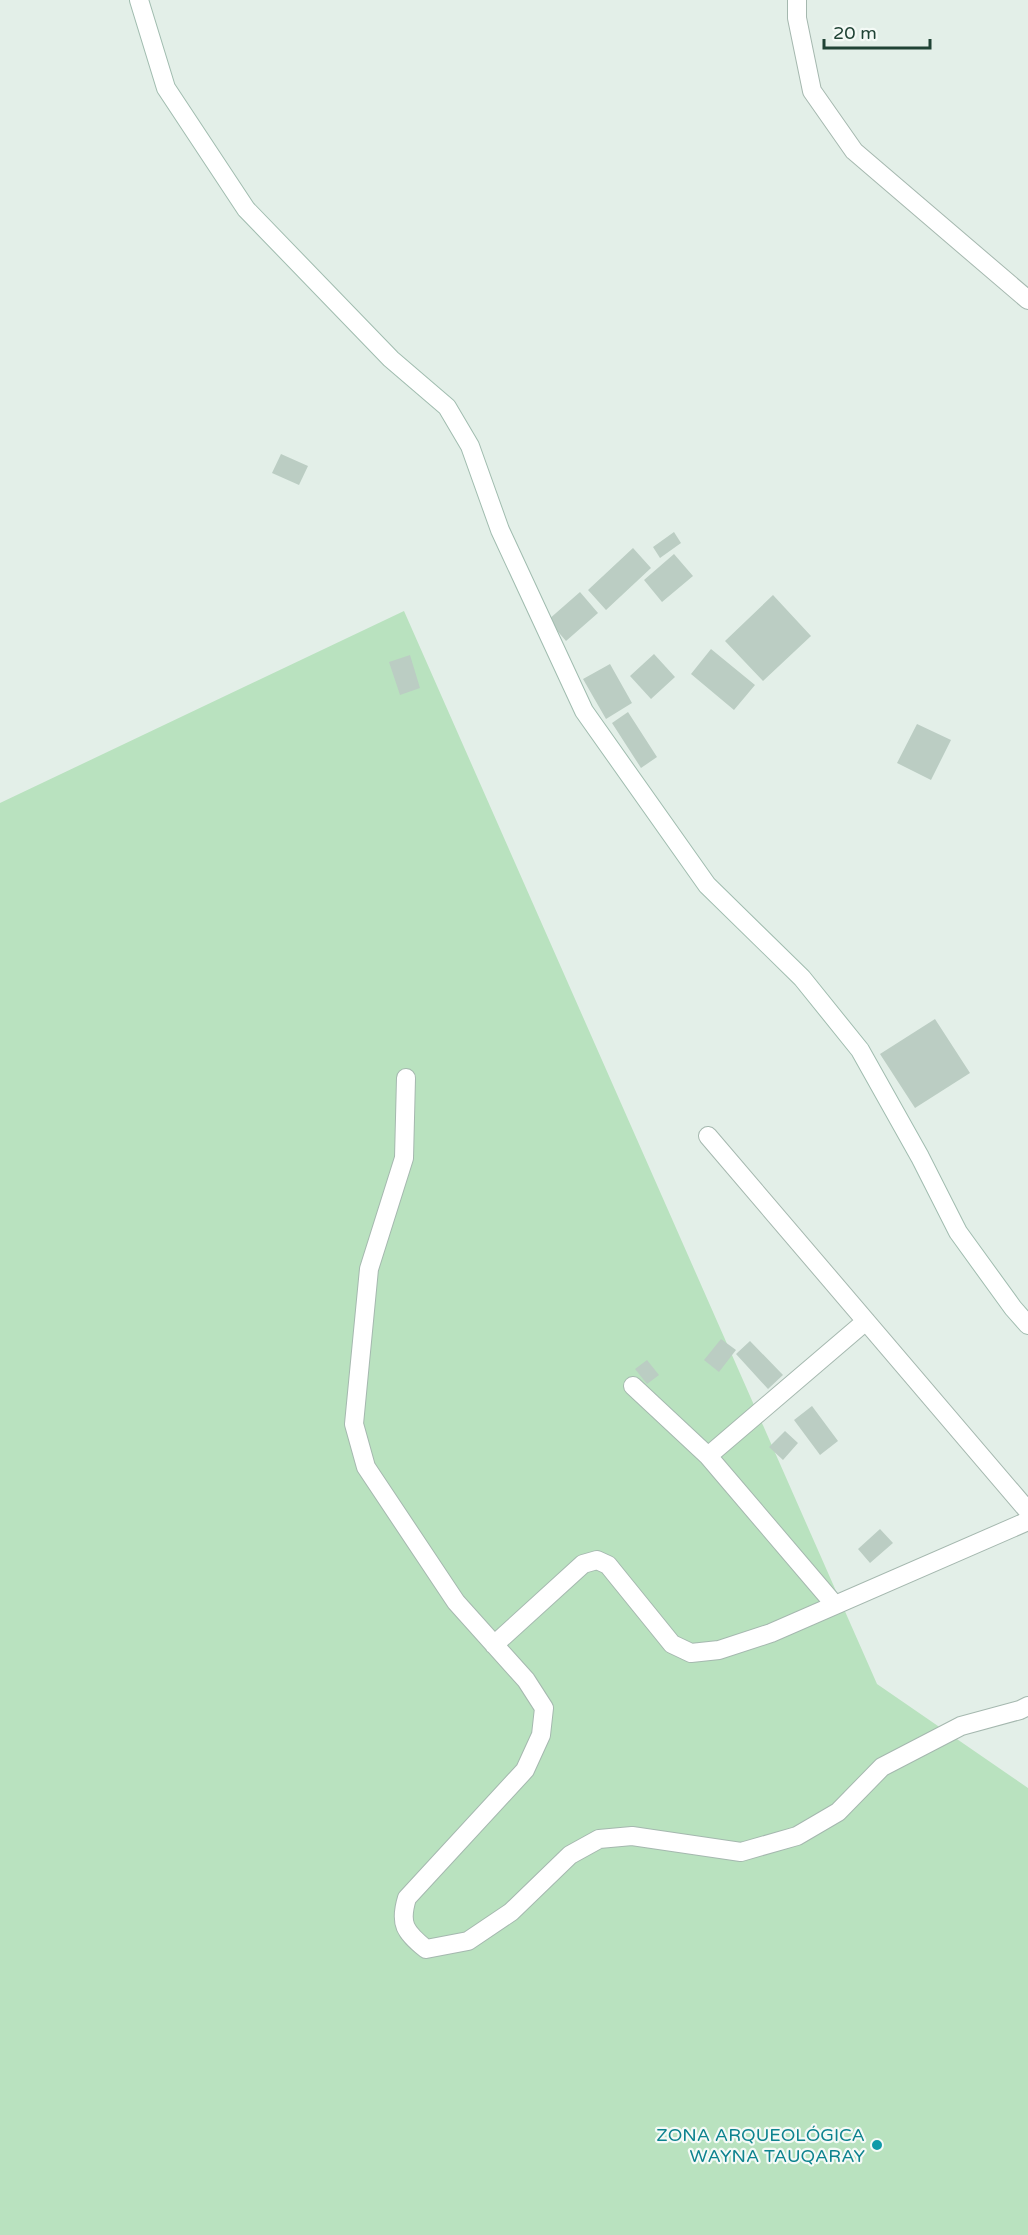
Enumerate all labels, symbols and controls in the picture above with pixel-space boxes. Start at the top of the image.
scale bar [824,12,930,50]
text: 20 m [833,22,877,44]
place label: ZONA ARQUEOLÓGICA WAYNA TAUQARAY [656,2124,865,2167]
marker: ZONA ARQUEOLÓGICA WAYNA TAUQARAY [870,2138,884,2152]

